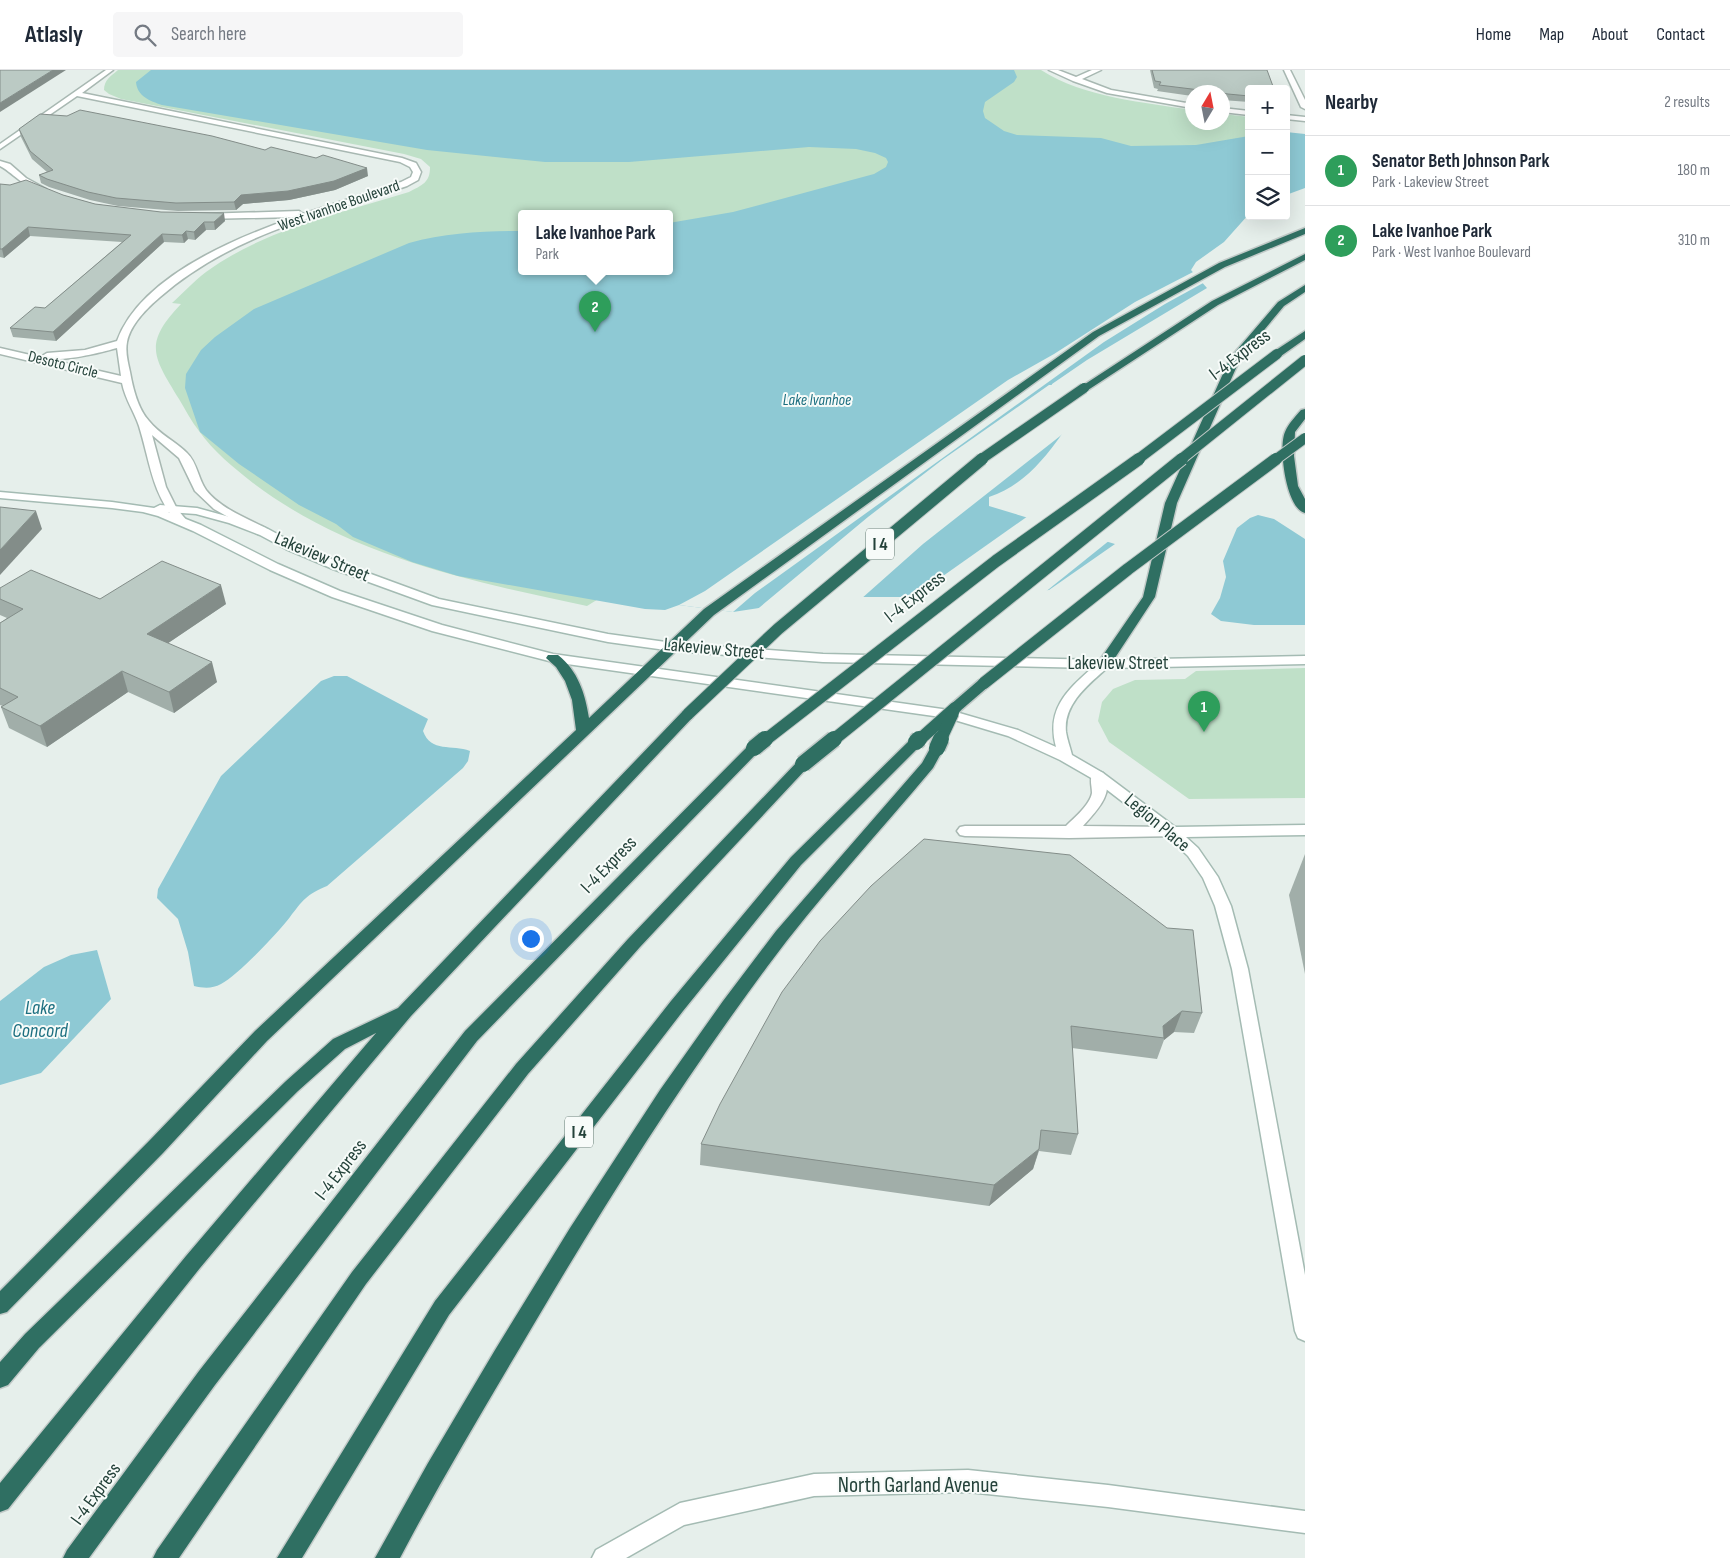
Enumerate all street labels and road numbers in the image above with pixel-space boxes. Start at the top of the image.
street label: West Ivanhoe Boulevard [276,176,402,236]
street label: I-4 Express [1205,324,1275,386]
street label: Desoto Circle [26,347,100,383]
street label: Lakeview Street [271,527,373,587]
road number: I 4 [866,528,894,559]
street label: I-4 Express [880,566,950,628]
street label: Lakeview Street [663,633,766,665]
street label: Lakeview Street [1067,652,1169,675]
street label: Legion Place [1119,789,1195,857]
street label: I-4 Express [576,831,642,898]
road number: I 4 [565,1116,593,1148]
street label: I-4 Express [310,1135,372,1205]
street label: I-4 Express [66,1458,126,1529]
street label: North Garland Avenue [838,1472,998,1499]

